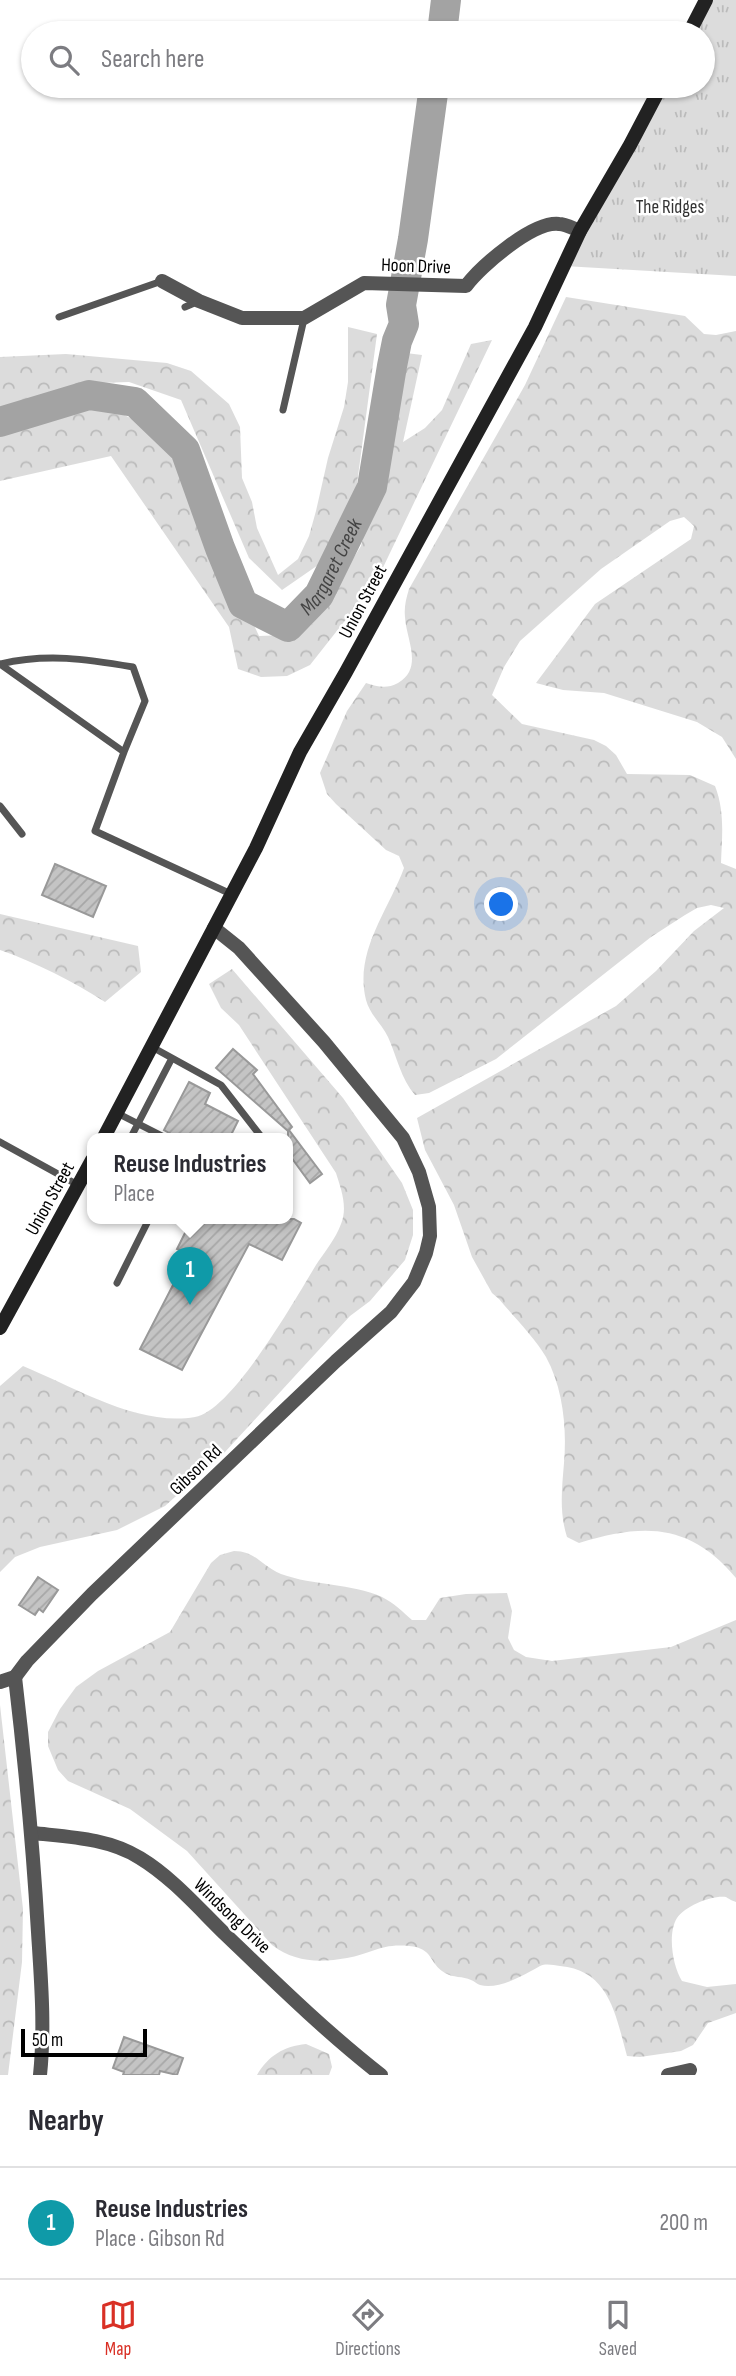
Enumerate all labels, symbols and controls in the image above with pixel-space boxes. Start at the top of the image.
search box [21,21,715,98]
icon: search [45,41,83,79]
text: Search here [101,44,204,75]
park label: The Ridges [636,196,704,219]
street label: Hoon Drive [381,254,451,279]
water label: Margaret Creek [295,513,368,620]
street label: Union Street [334,561,392,643]
your location [484,887,518,921]
popup [87,1133,293,1224]
text: Reuse Industries [113,1149,267,1180]
street label: Union Street [21,1158,80,1239]
text: Place [113,1180,155,1208]
pin: 1 [167,1247,213,1305]
street label: Gibson Rd [165,1440,227,1500]
street label: Windsong Drive [189,1874,275,1959]
scale bar [21,2026,147,2058]
text: 50 m [32,2029,63,2052]
text: Nearby [28,2103,104,2139]
text: Reuse Industries [95,2194,248,2225]
text: 1 [46,2209,56,2237]
text: 200 m [660,2209,708,2237]
text: Place · Gibson Rd [95,2225,225,2253]
tab: Map [99,2296,137,2361]
tab: Directions [335,2296,401,2361]
tab: Saved [599,2296,637,2361]

